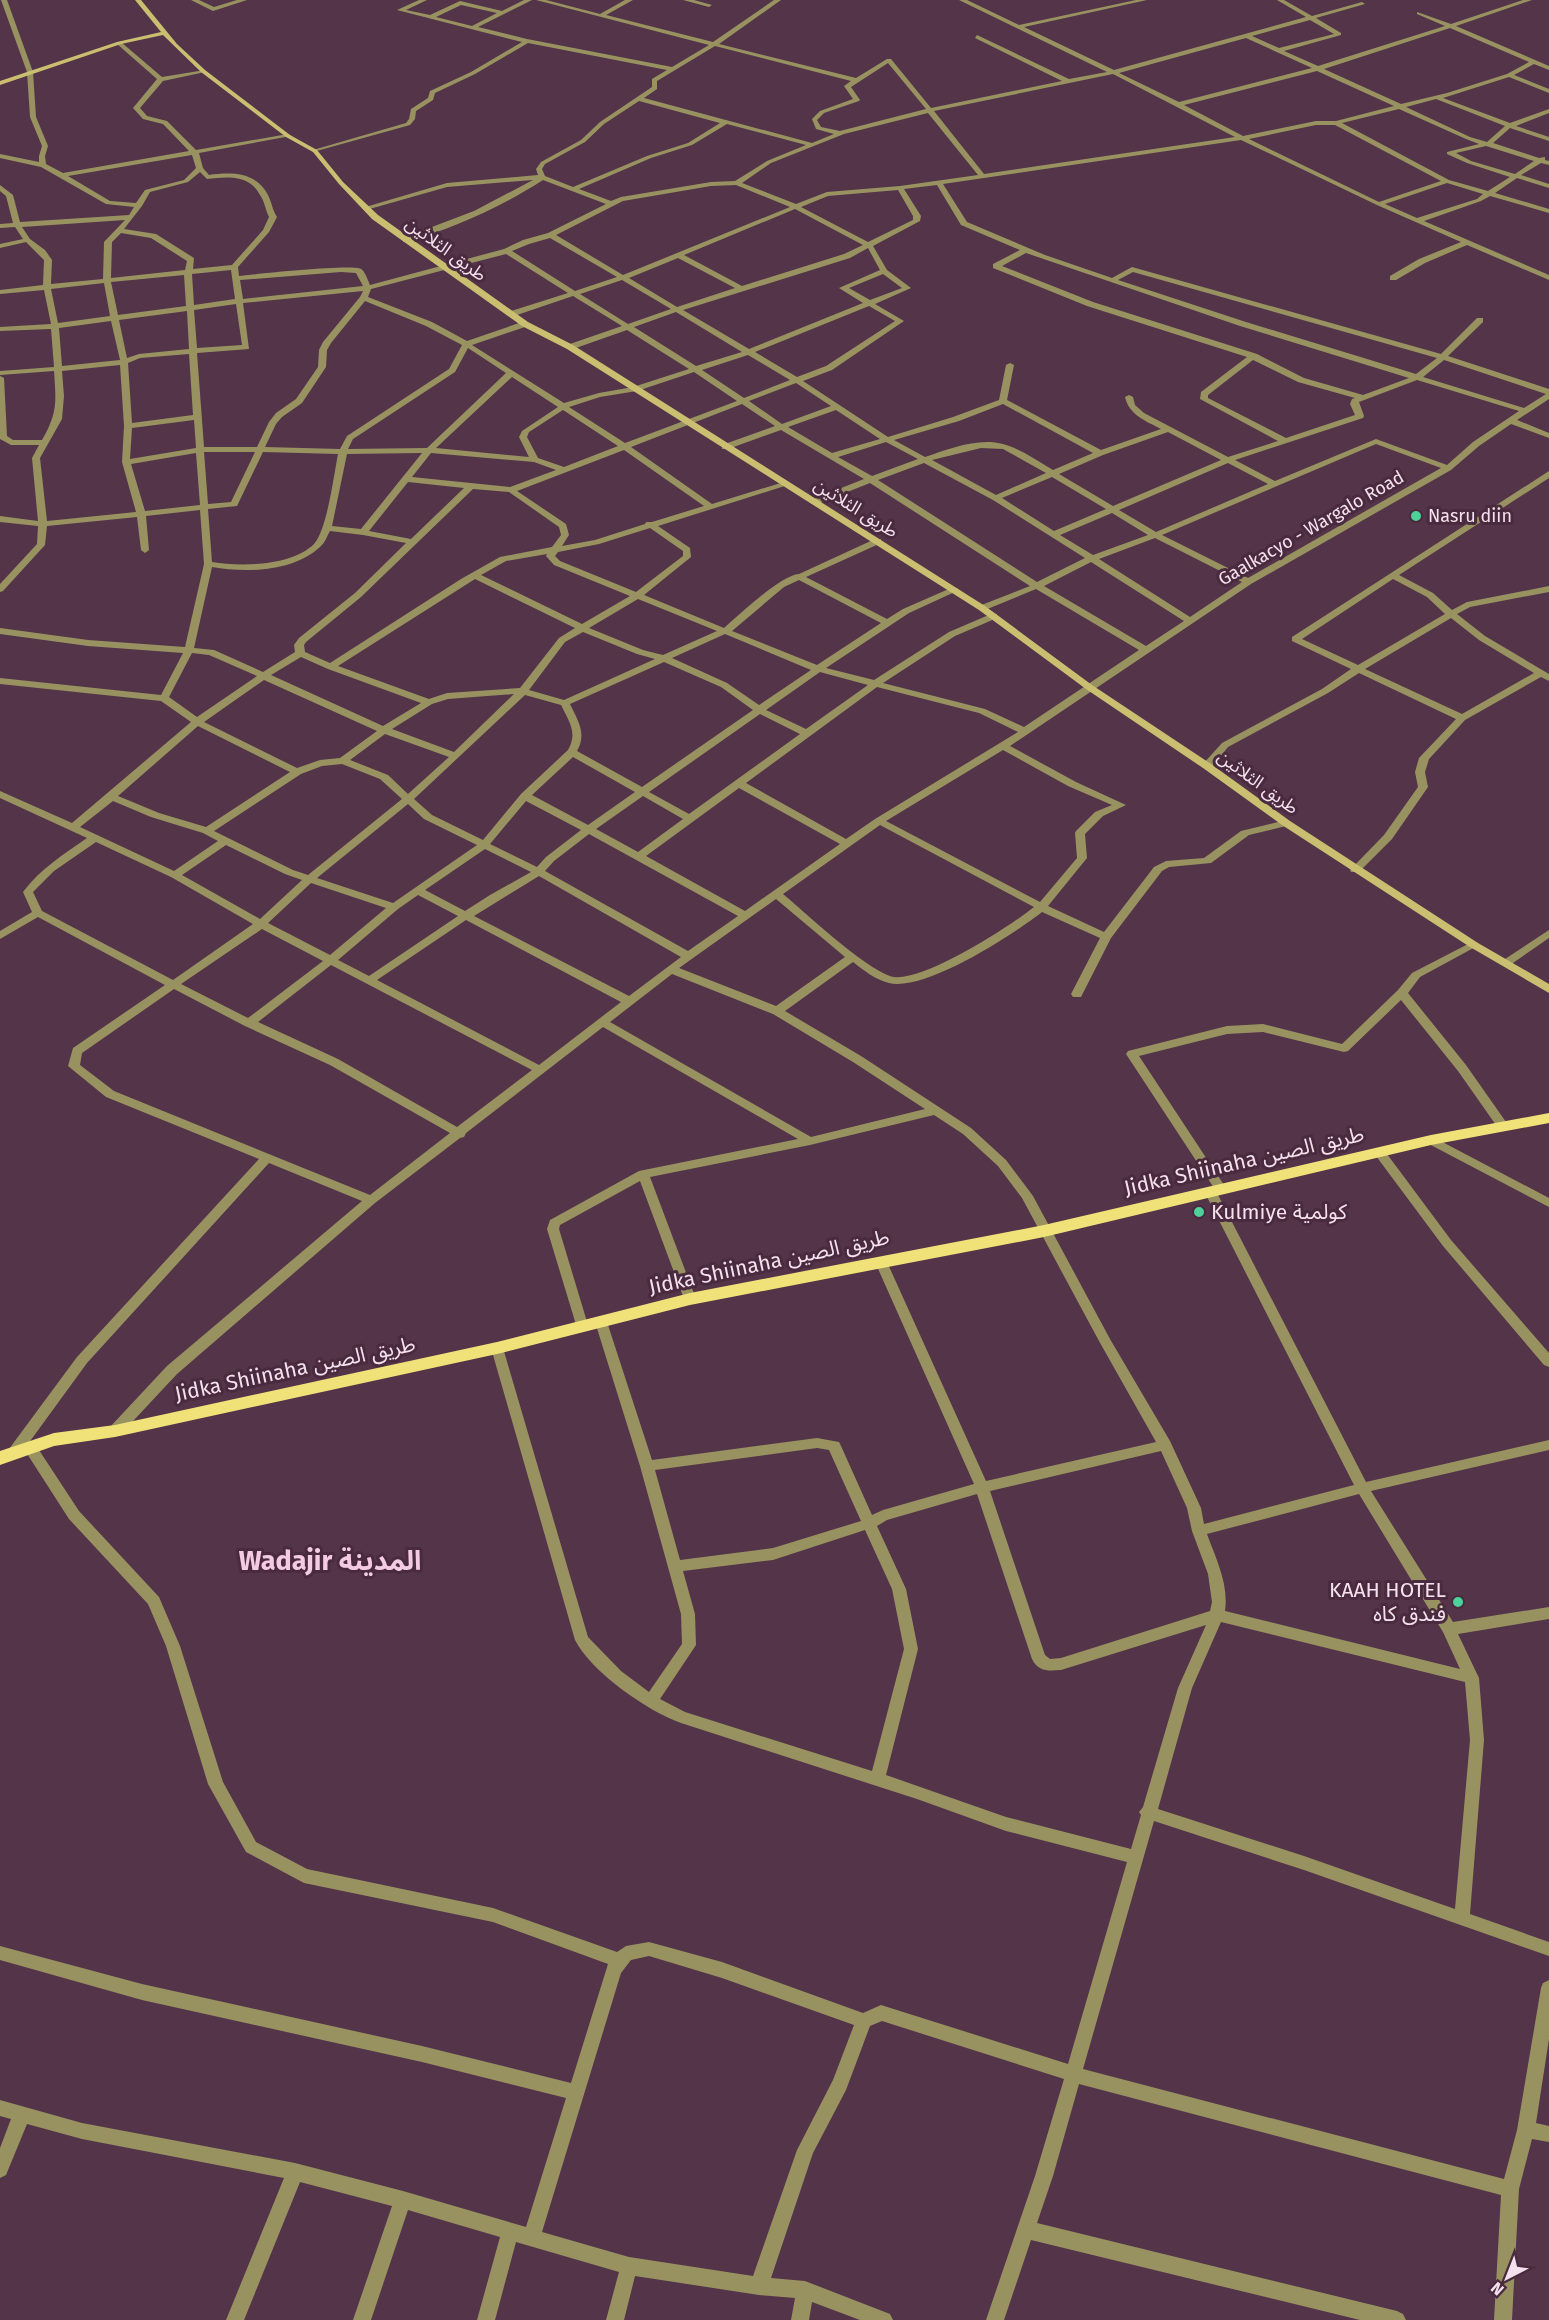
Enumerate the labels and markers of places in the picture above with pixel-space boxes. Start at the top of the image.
place label: Nasru diin [1428,505,1512,527]
marker: Nasru diin [1409,509,1423,523]
place label: Kulmiye كولمية [1211,1199,1347,1225]
marker: Kulmiye كولمية [1192,1205,1206,1219]
place label: KAAH HOTEL فندق كاه [1329,1577,1447,1627]
marker: KAAH HOTEL فندق كاه [1451,1595,1465,1609]

